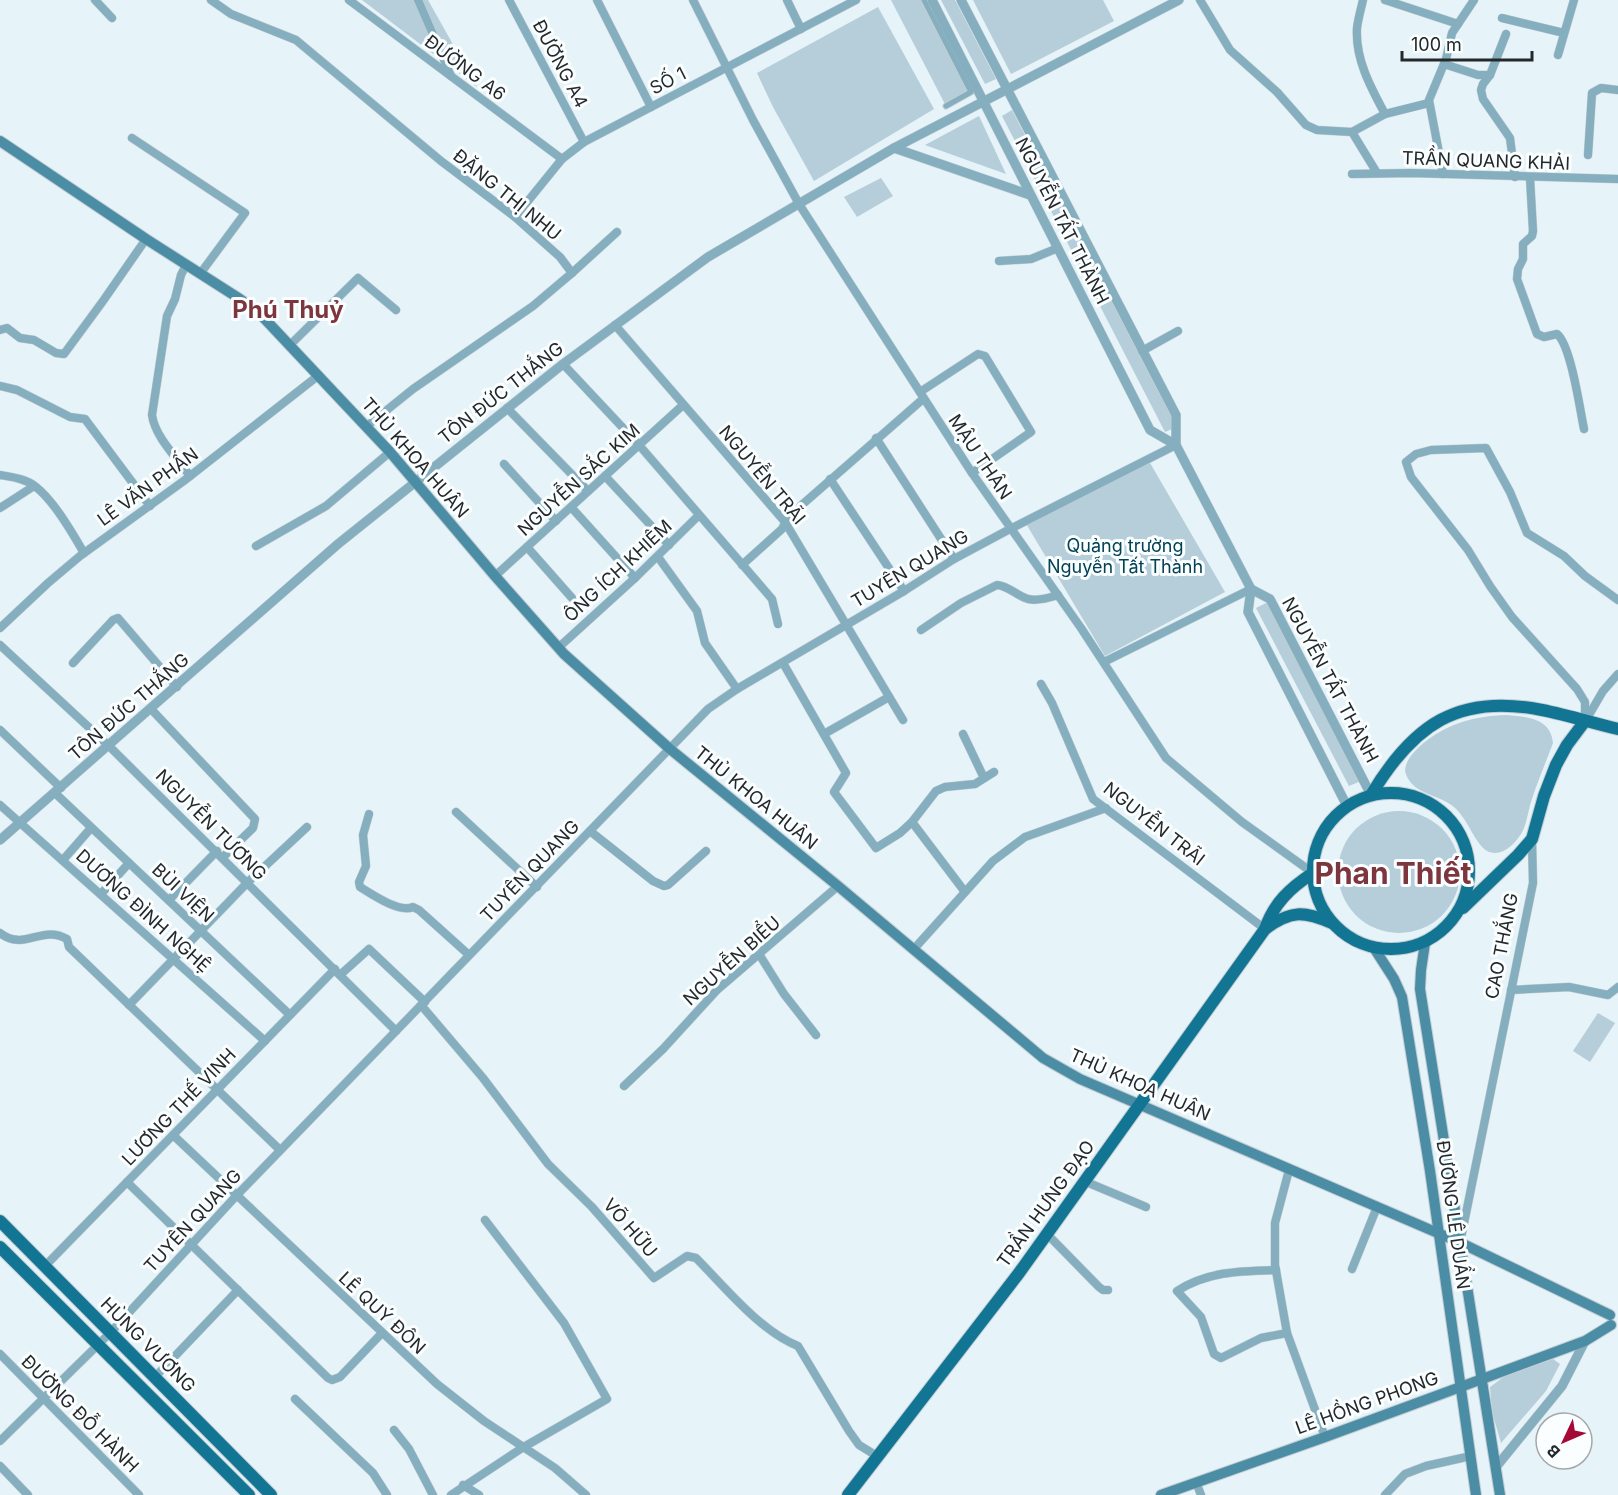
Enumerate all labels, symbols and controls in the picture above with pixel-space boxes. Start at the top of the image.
street label: ĐƯỜNG A4 [529,16,593,111]
scale bar [1402,24,1532,62]
street label: ĐƯỜNG A6 [421,30,510,105]
text: 100 m [1411,34,1462,55]
street label: SỐ 1 [644,59,689,98]
street label: NGUYỄN TẤT THÀNH [1011,132,1117,308]
street label: TRẦN QUANG KHẢI [1402,143,1571,174]
street label: ĐẶNG THỊ NHU [449,144,566,245]
district label: Phú Thuỷ [232,295,344,324]
street label: TÔN ĐỨC THẮNG [432,334,567,448]
street label: THỦ KHOA HUÂN [358,393,474,522]
street label: MẬU THÂN [944,410,1017,503]
street label: NGUYỄN SẮC KIM [511,416,644,540]
street label: NGUYỄN TRÃI [715,418,813,528]
street label: LÊ VĂN PHẤN [91,440,202,530]
street label: ÔNG ÍCH KHIÊM [559,515,676,626]
street label: TUYÊN QUANG [847,524,972,612]
park label: Quảng trường Nguyễn Tất Thành [1047,535,1203,577]
street label: NGUYỄN TẤT THÀNH [1278,592,1386,766]
street label: TÔN ĐỨC THẮNG [62,646,193,765]
street label: THỦ KHOA HUÂN [691,741,823,854]
street label: NGUYỄN TƯƠNG [152,762,274,884]
street label: NGUYỄN TRÃI [1100,774,1212,870]
street label: TUYÊN QUANG [475,815,583,926]
street label: DƯƠNG ĐÌNH NGHỆ [72,844,215,976]
district label: Phan Thiết [1314,855,1472,891]
street label: BÙI VIỆN [148,858,219,926]
street label: CAO THẮNG [1477,890,1522,1001]
street label: NGUYỄN BIỂU [676,909,784,1010]
street label: LƯƠNG THẾ VINH [115,1041,240,1169]
street label: THỦ KHOA HUÂN [1067,1043,1214,1125]
street label: TRẦN HƯNG ĐẠO [989,1134,1099,1271]
street label: ĐƯỜNG LÊ DUẨN [1433,1139,1478,1291]
street label: TUYÊN QUANG [139,1164,246,1276]
street label: VÕ HỮU [599,1193,662,1261]
street label: LÊ QUÝ ĐÔN [335,1266,431,1358]
street label: HÙNG VƯƠNG [97,1292,201,1396]
street label: ĐƯỜNG ĐỖ HÀNH [18,1348,146,1476]
street label: LÊ HỒNG PHONG [1291,1363,1441,1438]
north arrow [1534,1411,1594,1471]
text: B [1542,1441,1564,1462]

